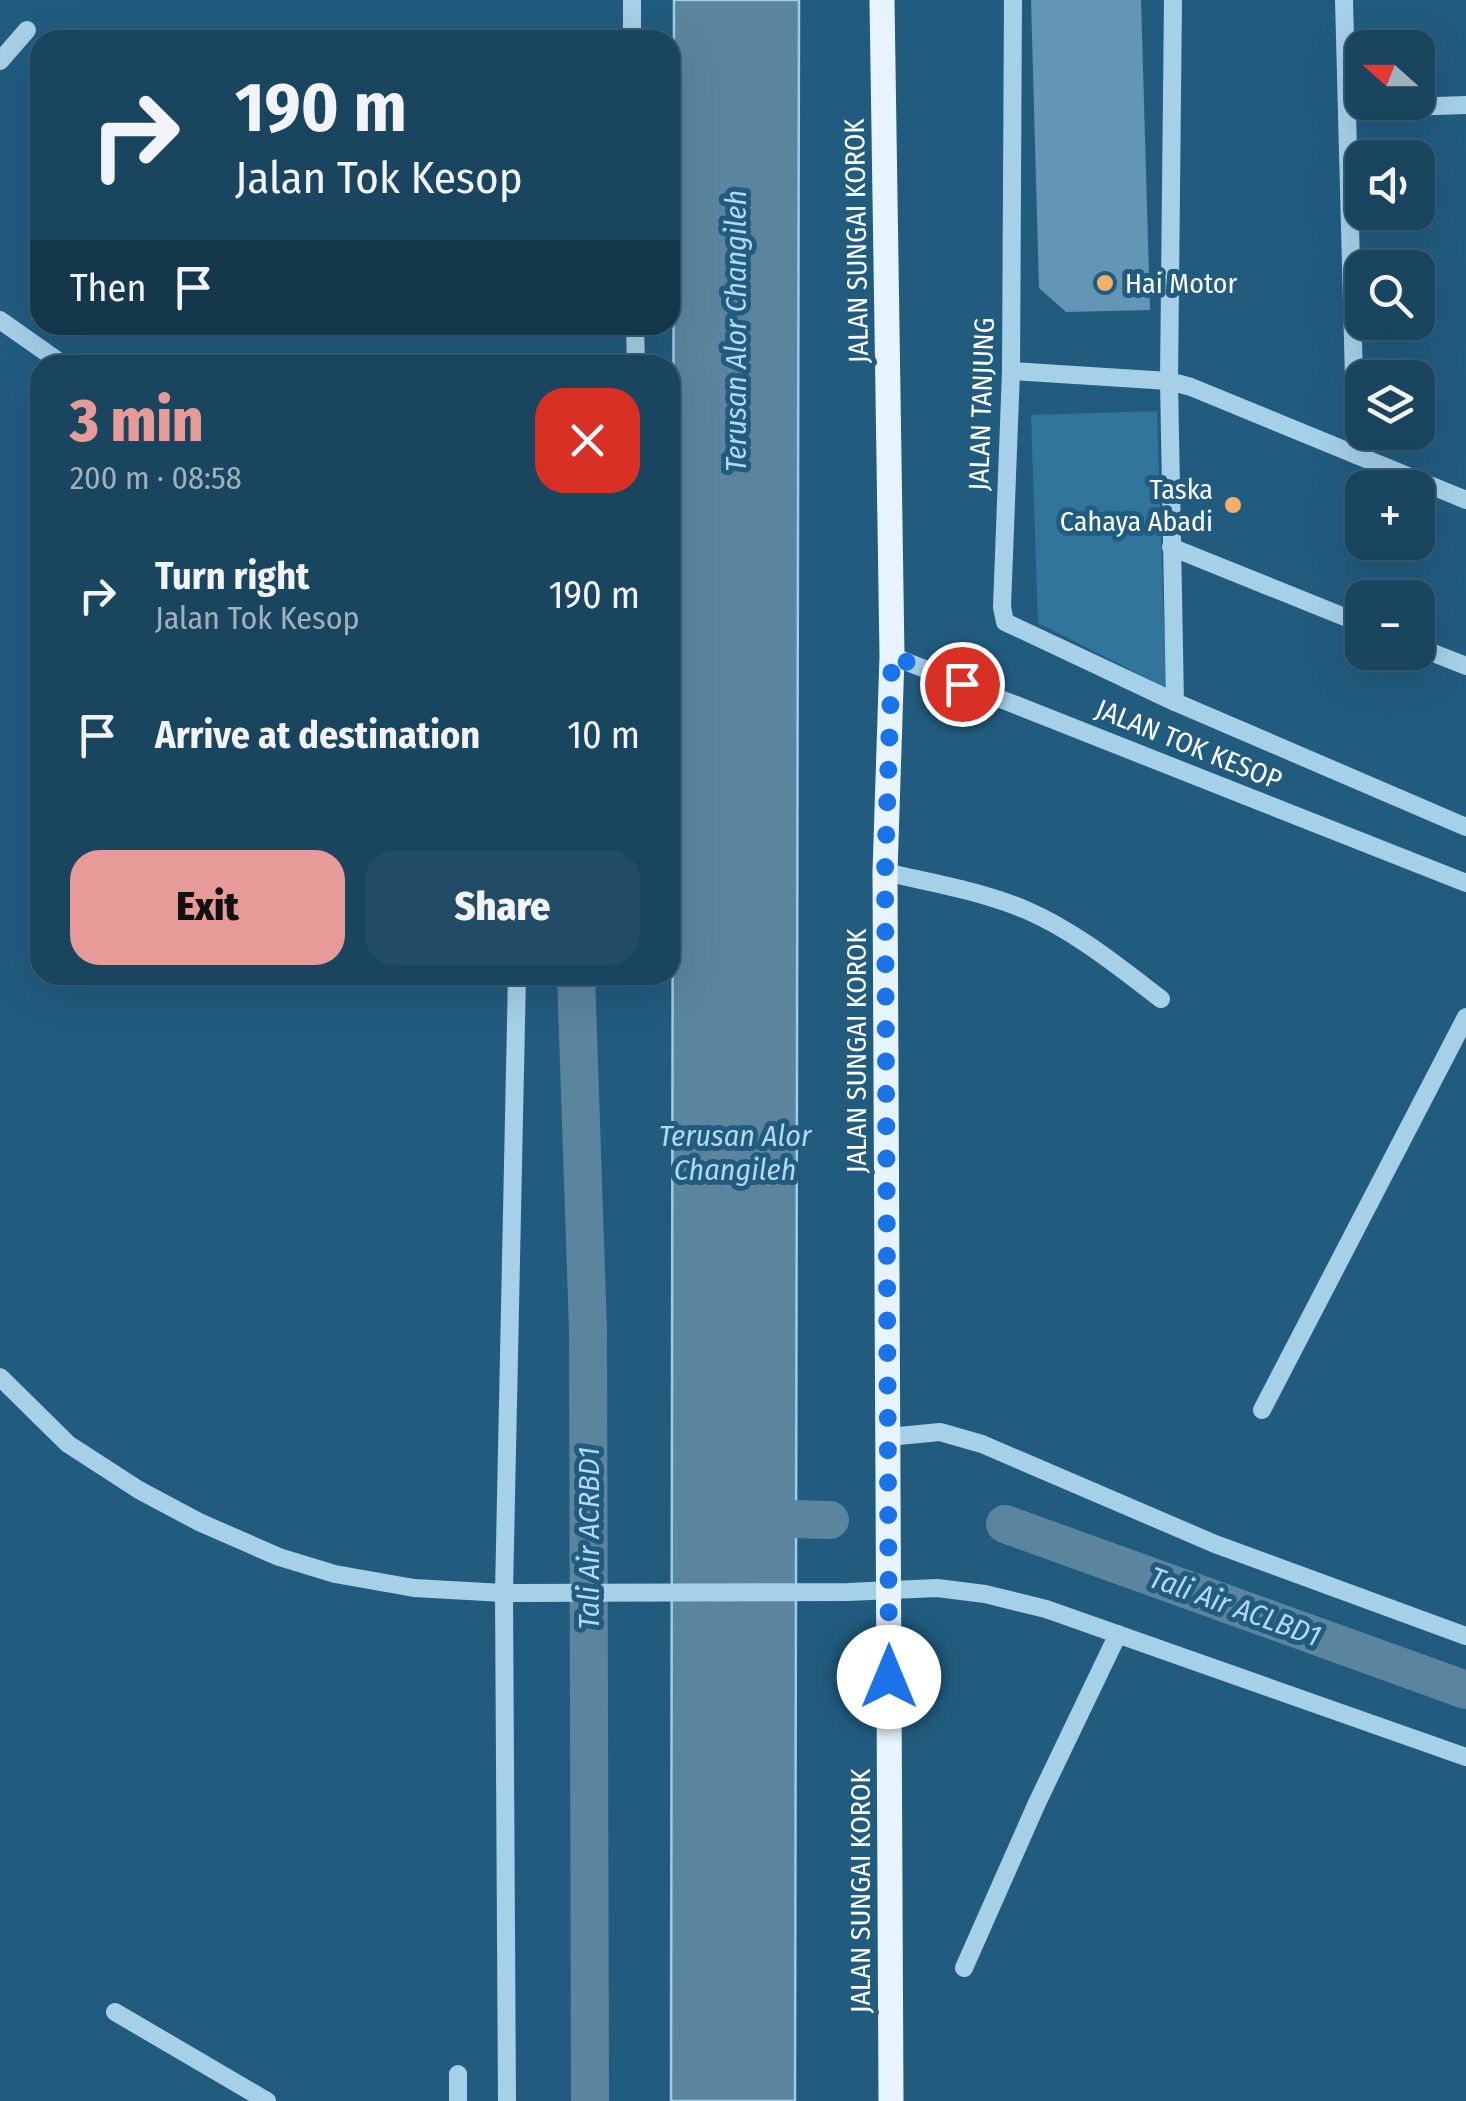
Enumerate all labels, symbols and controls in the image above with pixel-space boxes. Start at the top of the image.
north arrow [1345,30,1435,120]
map controls [1345,30,1435,670]
text: 190 m [235,66,407,150]
icon: right [70,70,200,200]
street label: JALAN SUNGAI KOROK [838,118,875,364]
button: sound [1345,140,1435,230]
text: Jalan Tok Kesop [235,151,523,205]
water label: Terusan Alor Changileh [718,190,754,472]
button: search [1345,250,1435,340]
icon: arrive [166,260,221,315]
text: Then [70,265,146,311]
place label: Hai Motor [1125,267,1237,300]
marker: Hai Motor [1094,272,1116,294]
street label: JALAN TANJUNG [962,317,1001,491]
button: layers [1345,360,1435,450]
text: 3 min [70,385,203,457]
button: close [535,388,640,493]
text: 200 m · 08:58 [70,459,242,497]
button: + [1345,470,1435,560]
place label: Taska Cahaya Abadi [1060,473,1213,538]
marker: Taska Cahaya Abadi [1222,494,1244,516]
text: Turn right [155,553,309,599]
icon: right [70,568,125,623]
text: 190 m [549,572,640,618]
button: − [1345,580,1435,670]
text: Jalan Tok Kesop [155,599,360,637]
pin [920,642,1005,727]
icon: arrive [935,657,990,712]
street label: JALAN TOK KESOP [1091,692,1287,797]
icon: arrive [70,708,125,763]
text: Arrive at destination [155,712,480,758]
text: 10 m [567,712,640,758]
button: Exit [70,850,345,965]
button: Share [365,850,640,965]
street label: JALAN SUNGAI KOROK [840,929,873,1173]
water label: Terusan Alor Changileh [659,1118,813,1188]
water label: Tali Air ACRBD1 [571,1447,607,1629]
water label: Tali Air ACLBD1 [1144,1559,1326,1655]
position arrow [837,1625,941,1729]
street label: JALAN SUNGAI KOROK [844,1769,877,2013]

